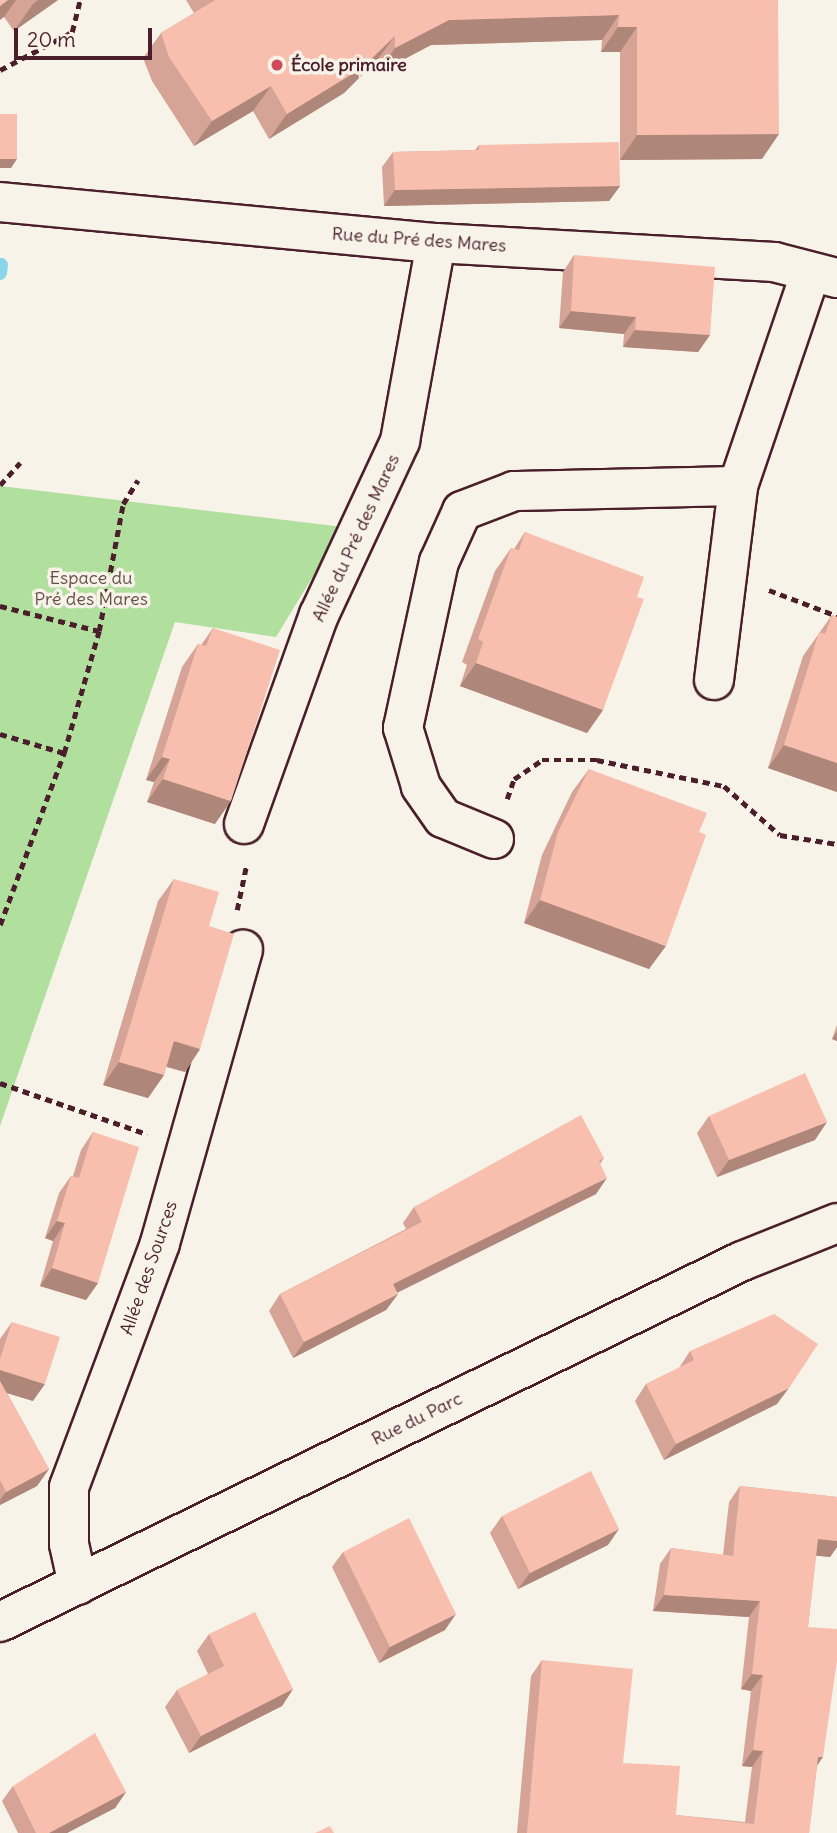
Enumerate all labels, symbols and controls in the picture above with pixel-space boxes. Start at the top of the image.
scale bar [18,14,156,58]
text: 20 m [27,26,76,53]
place label: École primaire [291,54,407,76]
marker: École primaire [269,57,285,73]
street label: Rue du Pré des Mares [331,223,507,257]
street label: Allée du Pré des Mares [308,451,404,625]
park label: Espace du Pré des Mares [34,568,148,610]
street label: Allée des Sources [116,1198,182,1338]
street label: Rue du Parc [368,1388,466,1450]

